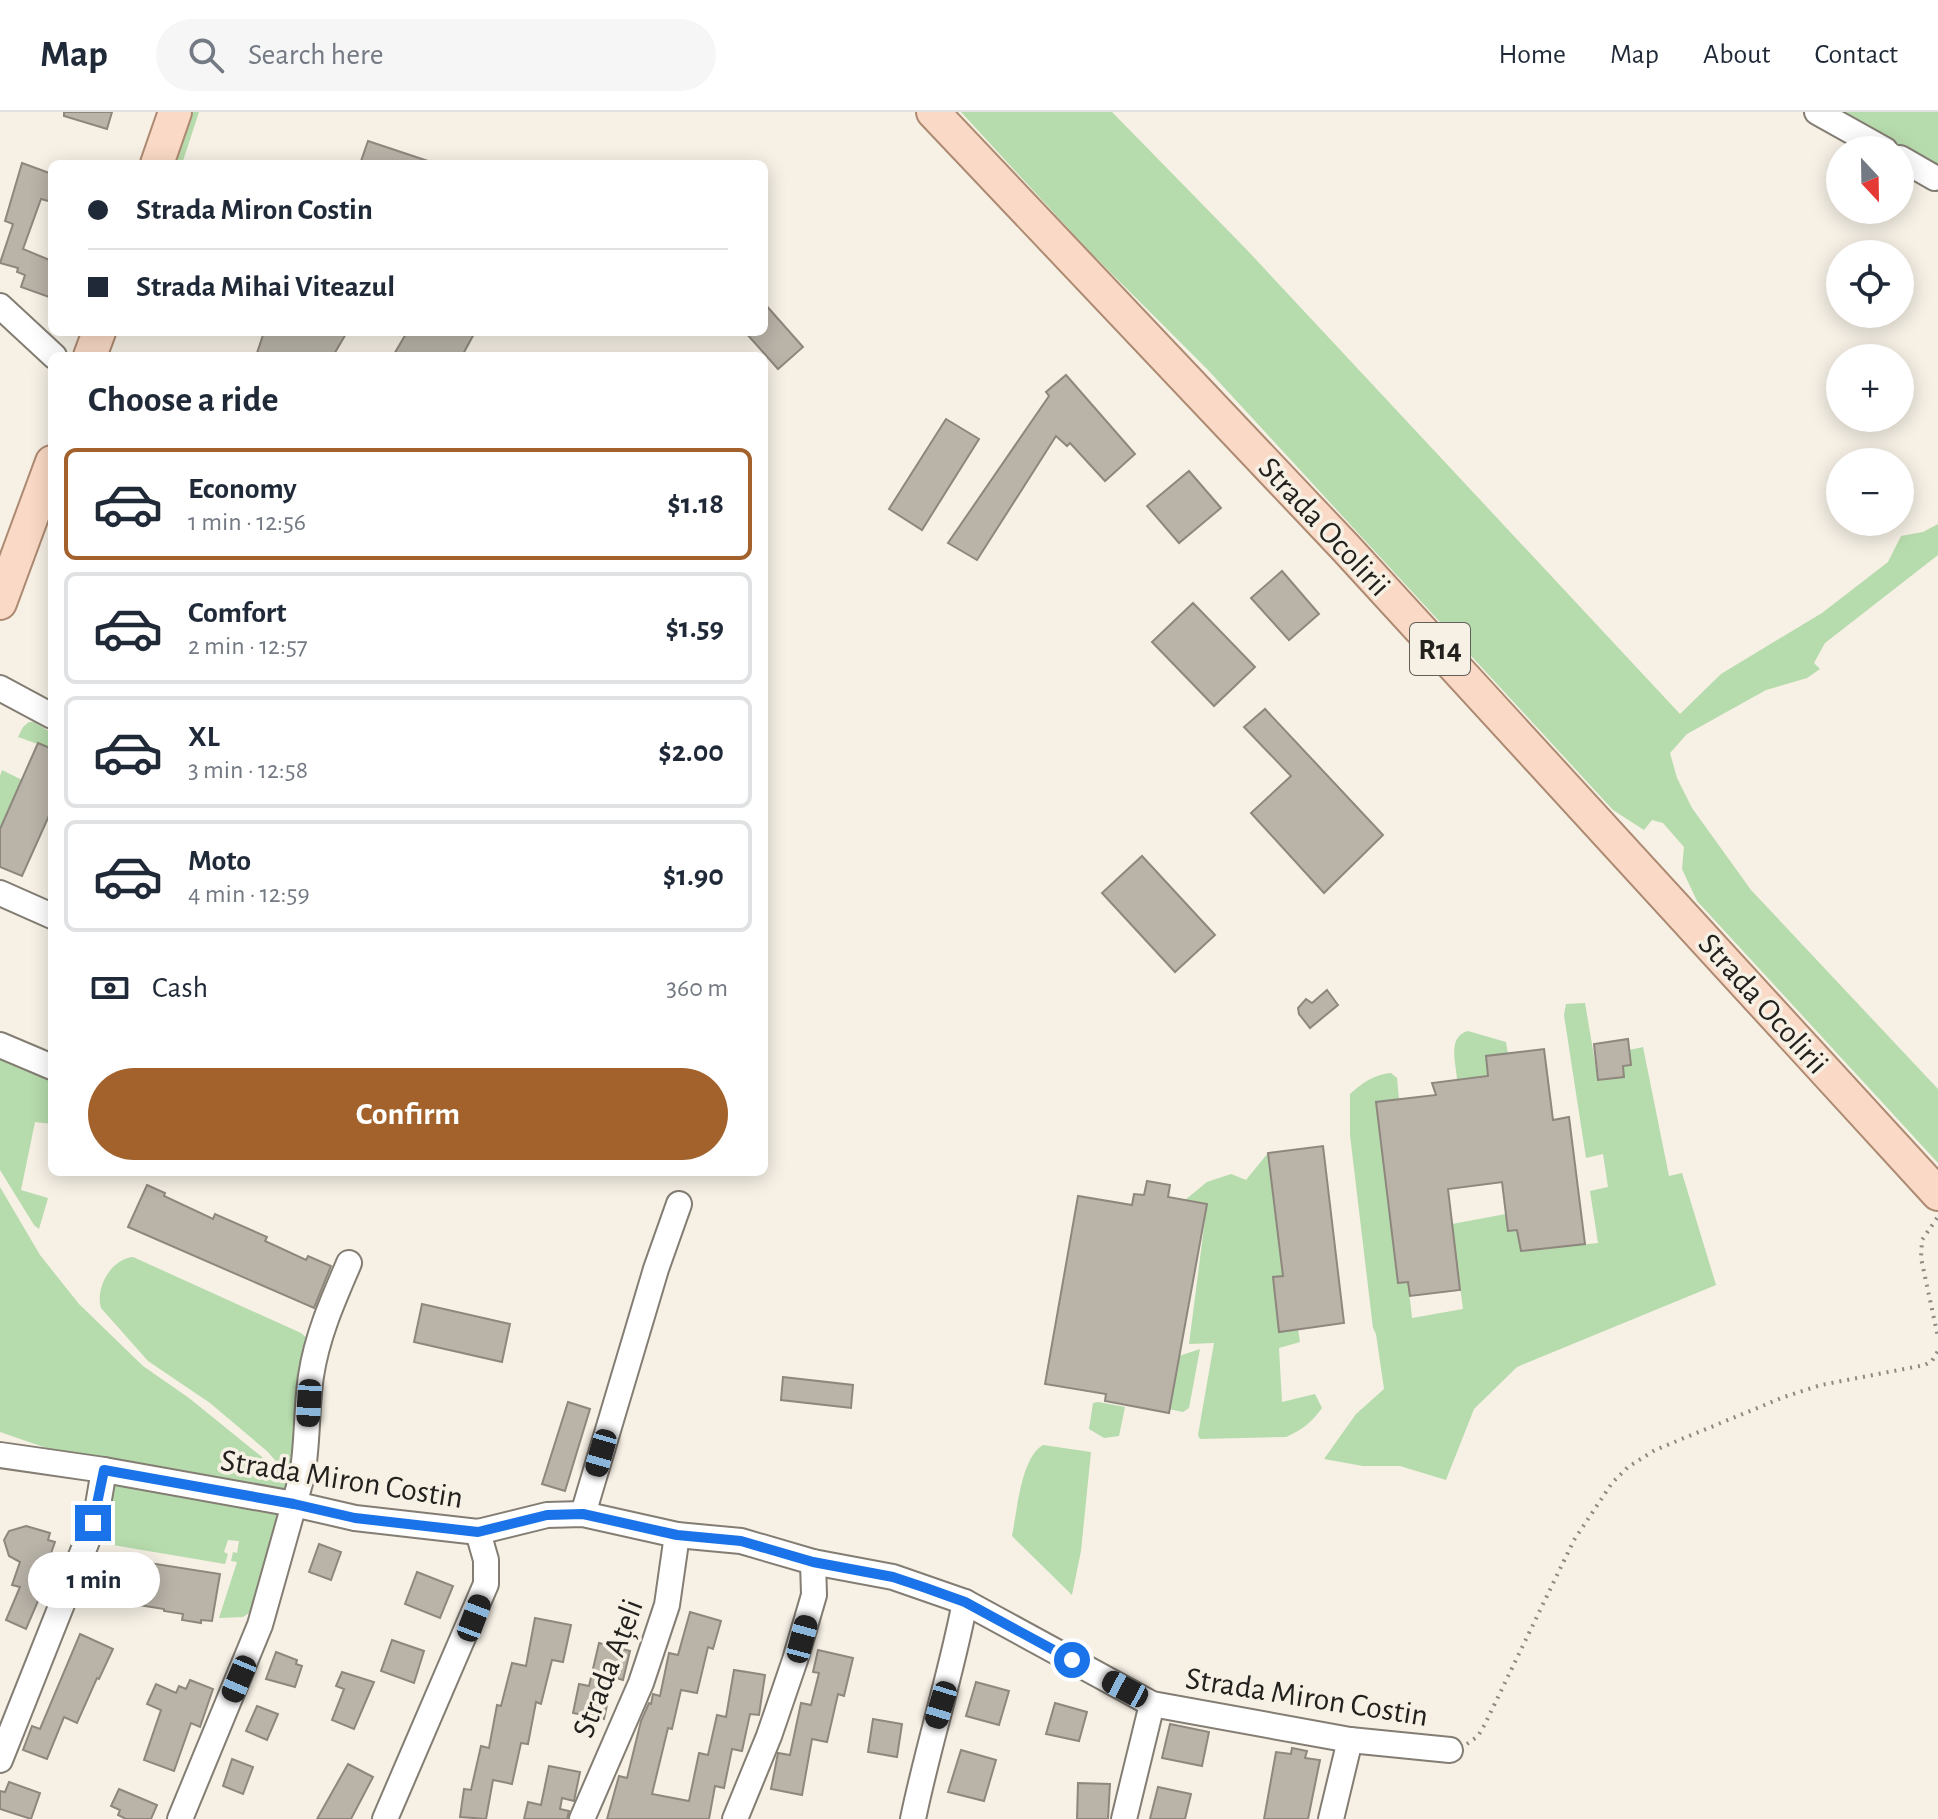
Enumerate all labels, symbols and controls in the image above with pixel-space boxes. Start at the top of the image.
search box [156,19,716,91]
icon: search [184,33,228,77]
text: Map [40,36,108,74]
text: Search here [248,40,384,70]
text: Home [1499,41,1566,69]
text: Map [1610,41,1659,69]
text: About [1703,41,1771,69]
text: Contact [1815,41,1898,69]
north arrow [1826,136,1914,224]
map controls [1826,136,1914,536]
text: Strada Miron Costin [136,195,373,225]
button: locate [1826,240,1914,328]
text: Strada Mihai Viteazul [136,272,395,302]
button: + [1826,344,1914,432]
text: Choose a ride [88,382,278,418]
button: − [1826,448,1914,536]
street label: Strada Ocolirii [1252,451,1396,602]
icon: car [92,468,164,540]
text: Economy [188,474,297,504]
text: $1.18 [667,489,724,519]
text: 1 min · 12:56 [188,509,306,535]
icon: car [92,592,164,664]
text: Comfort [188,598,287,628]
text: $1.59 [665,613,724,643]
road number: R14 [1410,623,1470,675]
text: 2 min · 12:57 [188,633,308,659]
icon: car [92,716,164,788]
text: XL [188,722,220,752]
text: $2.00 [658,737,724,767]
text: 3 min · 12:58 [188,757,308,783]
icon: car [92,840,164,912]
text: Moto [188,846,251,876]
text: $1.90 [663,861,724,891]
text: 4 min · 12:59 [188,881,310,907]
street label: Strada Ocolirii [1692,927,1834,1080]
icon: cash [88,966,132,1010]
text: Cash [152,973,208,1003]
text: 360 m [666,975,728,1001]
button: Confirm [88,1068,728,1160]
car [296,1378,322,1428]
car [583,1427,619,1479]
street label: Strada Miron Costin [218,1444,465,1514]
route end [75,1505,111,1541]
callout: 1 min [27,1551,159,1607]
text: 1 min [67,1567,121,1593]
car [454,1591,494,1645]
street label: Strada Ațeli [567,1595,651,1743]
car [784,1613,820,1665]
route start [1054,1642,1090,1678]
car [219,1652,259,1706]
street label: Strada Miron Costin [1183,1662,1430,1732]
car [1098,1667,1152,1711]
car [923,1679,959,1731]

